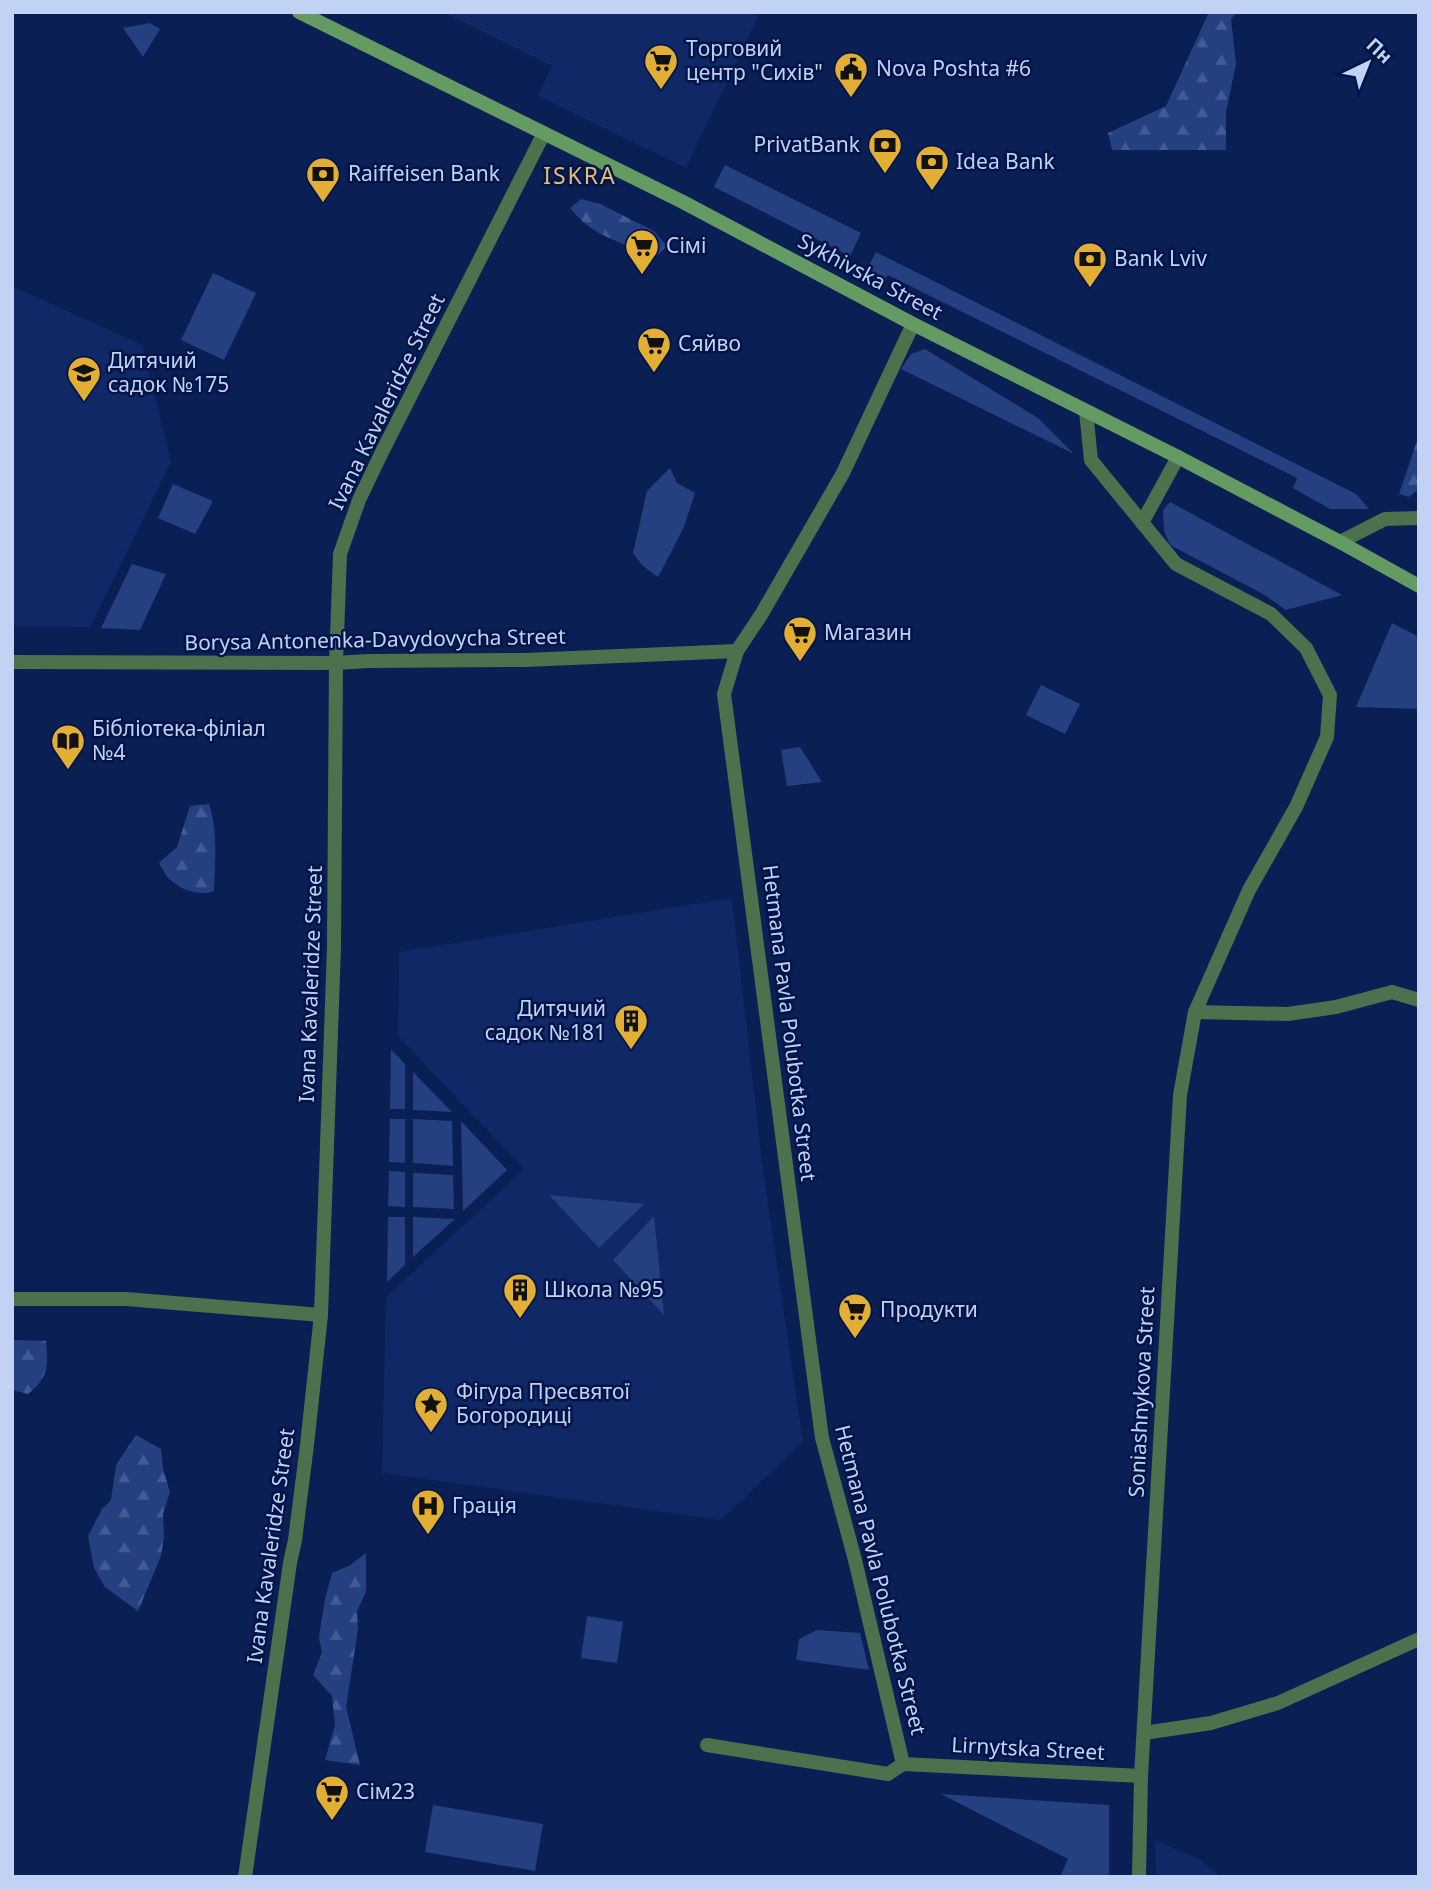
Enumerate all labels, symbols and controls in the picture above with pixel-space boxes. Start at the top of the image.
north arrow [1333,28,1403,98]
text: Пн [1361,32,1398,69]
place label: Tорговий центр "Сихів" [686,34,823,86]
supermarket icon: Tорговий центр "Сихів" [642,42,680,91]
public building icon: Nova Poshta #6 [832,50,870,99]
place label: Nova Poshta #6 [876,54,1031,82]
bank icon: PrivatBank [866,126,904,175]
place label: PrivatBank [754,130,861,158]
bank icon: Idea Bank [913,143,951,192]
place label: Idea Bank [956,147,1056,175]
bank icon: Raiffeisen Bank [304,155,342,204]
place label: Raiffeisen Bank [348,159,501,187]
district label: ISKRA [543,159,617,191]
street label: Sykhivska Street [793,226,948,326]
supermarket icon: Сімі [623,227,661,276]
place label: Сімі [666,231,706,259]
bank icon: Bank Lviv [1071,240,1109,289]
place label: Bank Lviv [1114,244,1207,272]
street label: Ivana Kavaleridze Street [322,289,451,514]
supermarket icon: Сяйво [635,325,673,374]
place label: Сяйво [678,329,741,357]
place label: Дитячий садок №175 [108,346,229,398]
school or university icon: Дитячий садок №175 [65,354,103,403]
supermarket icon: Магазин [781,614,819,663]
place label: Магазин [824,618,912,646]
street label: Borysa Antonenka-Davydovycha Street [184,622,566,656]
place label: Бібліотека-філіал №4 [92,714,266,766]
library icon: Бібліотека-філіал №4 [49,722,87,771]
street label: Hetmana Pavla Polubotka Street [757,863,823,1183]
street label: Ivana Kavaleridze Street [292,865,328,1103]
place label: Дитячий садок №181 [485,994,606,1046]
building icon: Дитячий садок №181 [612,1002,650,1051]
building icon: Школа №95 [501,1271,539,1320]
place label: Школа №95 [544,1275,664,1303]
street label: Soniashnykova Street [1121,1285,1161,1498]
supermarket icon: Продукти [836,1291,874,1340]
place label: Продукти [880,1295,978,1323]
place label: Фігура Пресвятої Богородиці [456,1377,630,1429]
place icon: Фігура Пресвятої Богородиці [412,1385,450,1434]
street label: Hetmana Pavla Polubotka Street [829,1422,933,1738]
street label: Ivana Kavaleridze Street [240,1426,300,1665]
hospital icon: Грація [409,1487,447,1536]
place label: Грація [452,1491,517,1519]
street label: Lirnytska Street [951,1730,1106,1766]
supermarket icon: Сім23 [313,1773,351,1822]
place label: Сім23 [356,1777,415,1805]

